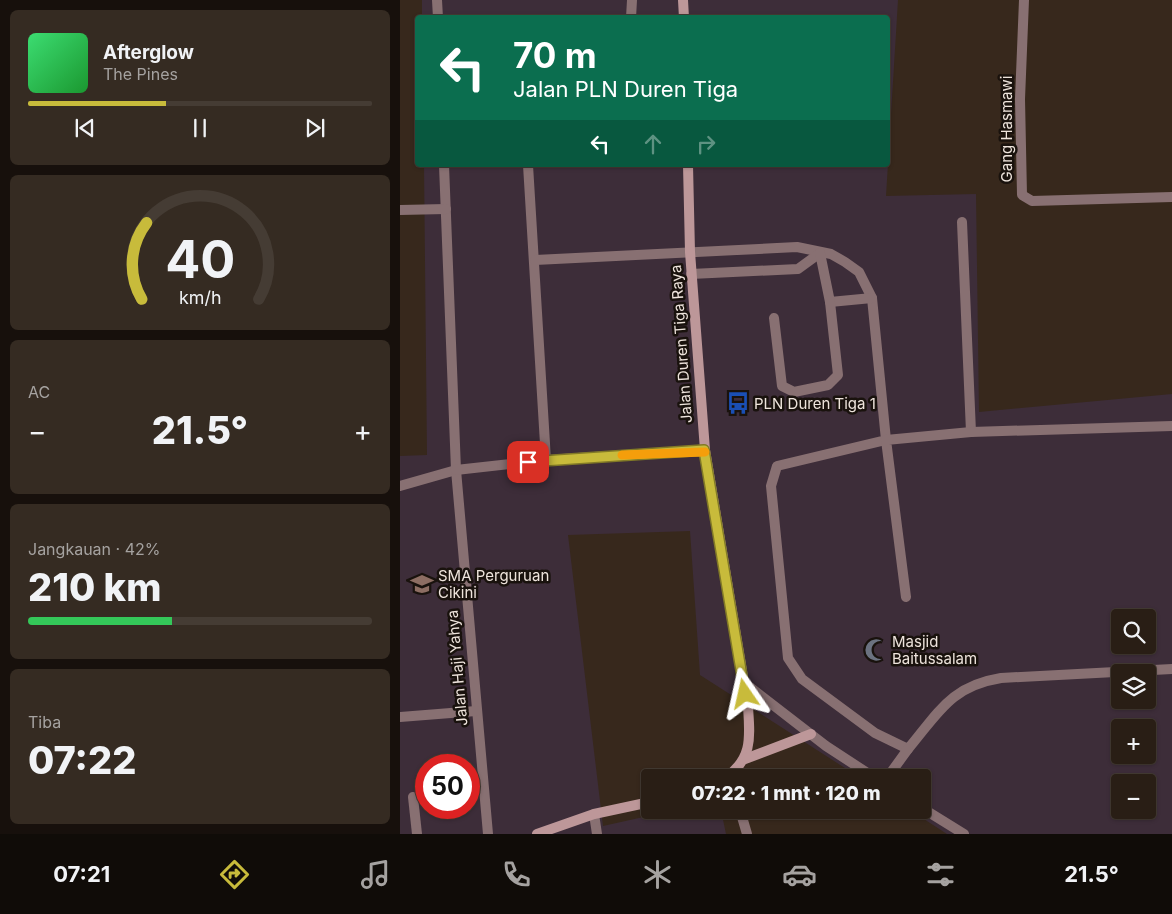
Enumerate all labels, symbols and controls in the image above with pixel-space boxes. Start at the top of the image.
text: 70 m [513,34,597,76]
icon: left [430,35,495,100]
text: Afterglow [103,41,194,64]
text: The Pines [103,64,178,84]
text: Jalan PLN Duren Tiga [513,76,738,102]
street label: Gang Hasmawi [997,76,1016,182]
icon: previous [71,114,99,142]
icon: pause [186,114,214,142]
icon: next [301,114,329,142]
icon: left [586,130,614,158]
icon: ahead [639,130,667,158]
icon: right [692,130,720,158]
text: 40 [165,228,235,291]
street label: Jalan Duren Tiga Raya [666,264,696,424]
text: km/h [179,287,221,308]
text: AC [28,382,50,402]
bus stop icon: PLN Duren Tiga 1 [725,390,751,416]
place label: PLN Duren Tiga 1 [754,394,876,413]
text: 21.5° [152,407,248,453]
text: − [28,414,47,448]
text: + [353,414,372,448]
pin [507,441,549,483]
icon: arrive [514,448,542,476]
text: Jangkauan · 42% [28,539,160,559]
text: 210 km [28,564,161,610]
place label: SMA Perguruan Cikini [438,566,549,602]
school or university icon: SMA Perguruan Cikini [409,571,435,597]
street label: Jalan Haji Yahya [442,609,472,727]
map controls [1111,609,1156,819]
button: search [1111,609,1156,654]
place label: Masjid Baitussalam [892,632,977,668]
mosque icon: Masjid Baitussalam [863,637,889,663]
button: layers [1111,664,1156,709]
position arrow [718,667,770,719]
text: Tiba [28,712,61,732]
button: + [1111,719,1156,764]
text: 07:22 [28,737,136,783]
speed limit sign: 50 [415,754,480,819]
button: − [1111,774,1156,819]
text: 07:22 · 1 mnt · 120 m [691,782,881,805]
icon: directions [217,857,252,892]
icon: music [358,857,393,892]
icon: phone [499,857,534,892]
icon: climate [640,857,675,892]
icon: car [782,857,817,892]
icon: filters [923,857,958,892]
text: 07:21 [53,861,110,887]
text: 21.5° [1064,861,1119,887]

